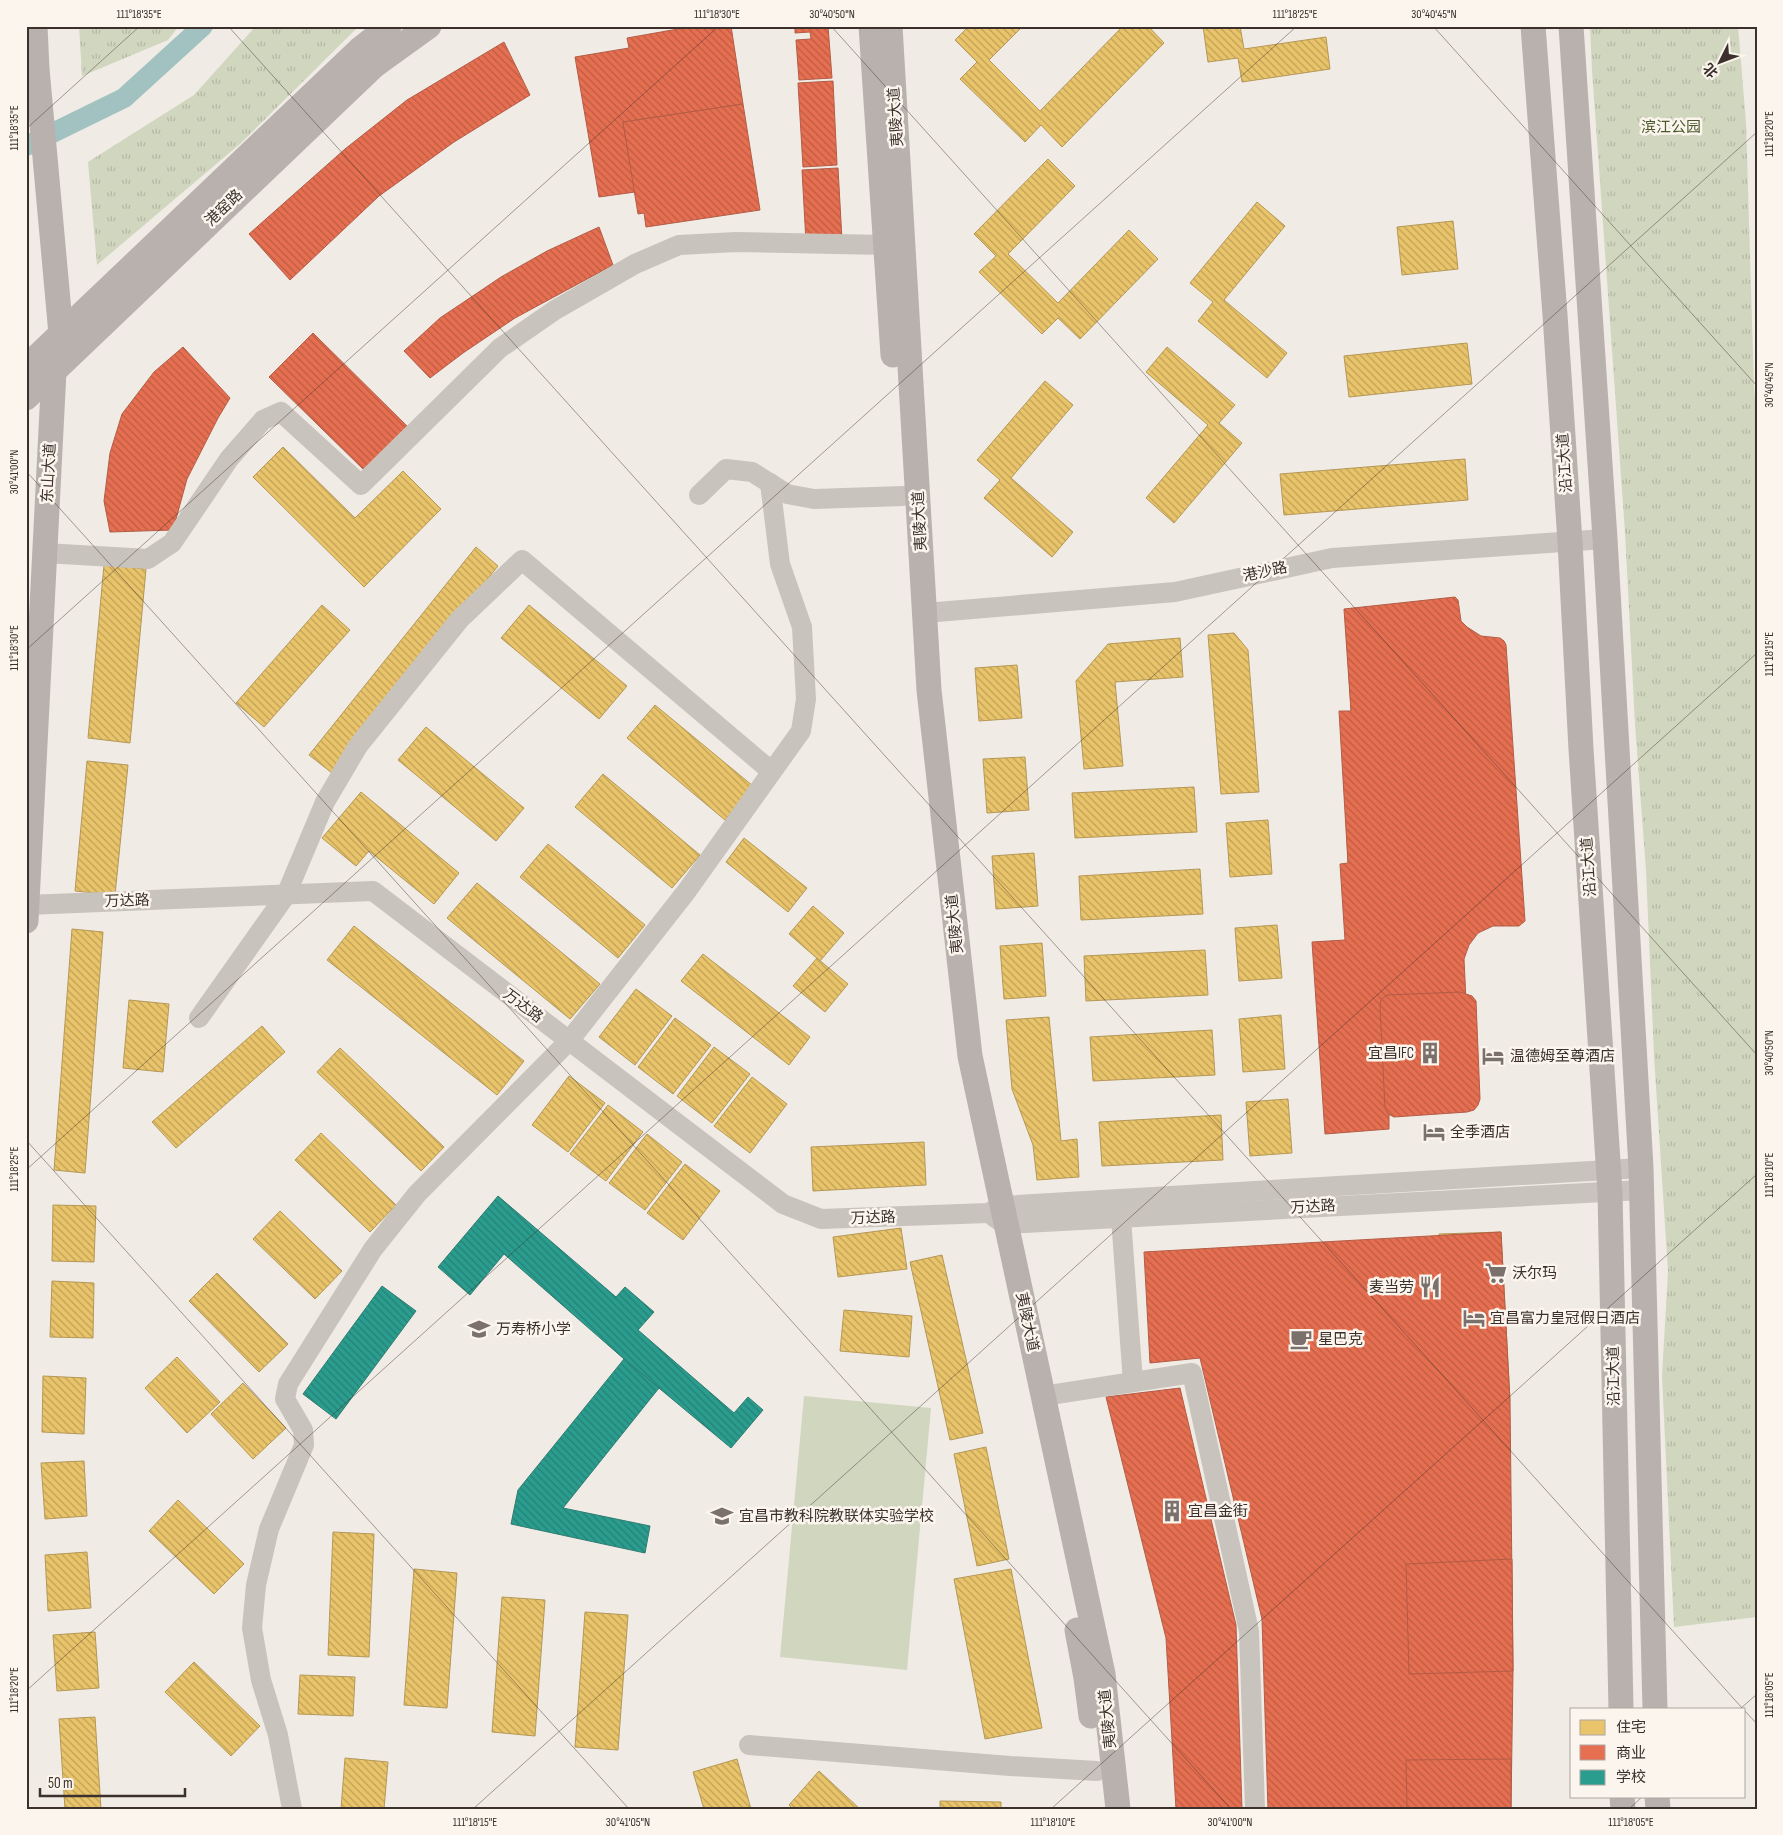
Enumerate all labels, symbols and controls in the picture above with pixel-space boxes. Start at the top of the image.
text: 111°18'35"E [116,7,162,22]
text: 111°18'30"E [694,7,740,22]
text: 30°40'50"N [809,7,855,22]
text: 111°18'25"E [1272,7,1318,22]
text: 30°40'45"N [1411,7,1457,22]
north arrow [1696,38,1746,88]
text: 北 [1700,59,1722,81]
street label: 夷陵大道 [884,86,908,148]
text: 111°18'35"E [7,105,22,151]
text: 111°18'20"E [1762,111,1777,157]
park label: 滨江公园 [1641,118,1701,137]
street label: 港窑路 [201,186,247,230]
text: 30°40'45"N [1762,362,1777,408]
street label: 沿江大道 [1553,432,1577,494]
street label: 东山大道 [38,443,60,503]
text: 30°41'00"N [7,450,22,494]
street label: 夷陵大道 [909,491,931,551]
street label: 港沙路 [1241,558,1289,586]
text: 111°18'30"E [7,625,22,671]
text: 111°18'15"E [1762,632,1777,676]
street label: 沿江大道 [1577,836,1601,898]
street label: 万达路 [104,891,150,911]
street label: 夷陵大道 [942,893,968,955]
street label: 万达路 [499,985,547,1027]
text: 30°40'50"N [1762,1030,1777,1076]
building icon: 宜昌IFC [1417,1040,1443,1066]
hotel icon: 温德姆至尊酒店 [1480,1043,1506,1069]
place label: 宜昌IFC [1368,1044,1414,1063]
place label: 温德姆至尊酒店 [1510,1047,1615,1066]
hotel icon: 全季酒店 [1421,1119,1447,1145]
place label: 全季酒店 [1450,1123,1510,1142]
text: 111°18'25"E [7,1146,22,1192]
text: 111°18'10"E [1762,1153,1777,1197]
street label: 万达路 [1290,1196,1336,1218]
street label: 万达路 [850,1208,896,1228]
supermarket icon: 沃尔玛 [1483,1260,1509,1286]
place label: 沃尔玛 [1512,1264,1557,1283]
restaurant icon: 麦当劳 [1417,1274,1443,1300]
place label: 麦当劳 [1369,1278,1414,1297]
street label: 夷陵大道 [1011,1291,1043,1353]
hotel icon: 宜昌富力皇冠假日酒店 [1461,1305,1487,1331]
place label: 宜昌富力皇冠假日酒店 [1490,1309,1640,1328]
school or university icon: 万寿桥小学 [466,1316,492,1342]
place label: 万寿桥小学 [496,1320,571,1339]
cafe icon: 星巴克 [1288,1326,1314,1352]
place label: 星巴克 [1318,1330,1363,1349]
street label: 沿江大道 [1604,1346,1624,1406]
building icon: 宜昌金街 [1159,1498,1185,1524]
place label: 宜昌金街 [1188,1502,1248,1521]
school or university icon: 宜昌市教科院教联体实验学校 [709,1503,735,1529]
place label: 宜昌市教科院教联体实验学校 [739,1507,934,1526]
text: 111°18'20"E [7,1667,22,1713]
text: 111°18'05"E [1762,1672,1777,1718]
street label: 夷陵大道 [1095,1688,1121,1750]
legend [1570,1708,1746,1798]
text: 住宅 [1616,1718,1646,1737]
text: 商业 [1616,1744,1646,1763]
scale bar [40,1765,185,1797]
text: 学校 [1616,1768,1646,1787]
text: 50 m [48,1774,73,1793]
text: 111°18'15"E [453,1815,497,1830]
text: 30°41'05"N [606,1815,650,1830]
text: 111°18'10"E [1031,1815,1075,1830]
text: 30°41'00"N [1208,1815,1252,1830]
text: 111°18'05"E [1608,1815,1654,1830]

